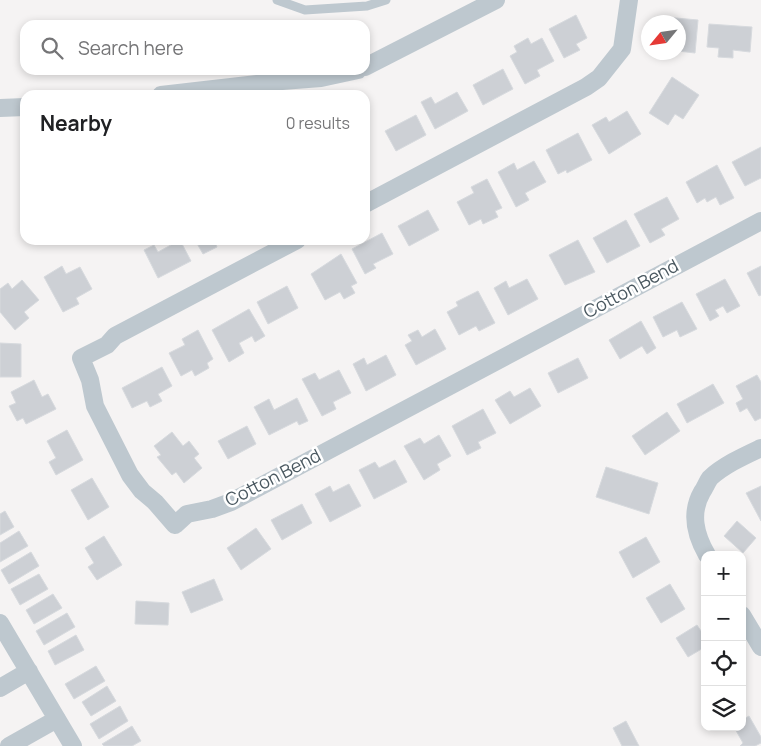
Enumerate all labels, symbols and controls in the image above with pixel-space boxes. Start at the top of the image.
north arrow [641,15,686,60]
search box [20,20,370,75]
icon: search [38,34,66,62]
text: Search here [78,35,184,61]
text: Nearby [40,109,112,137]
text: 0 results [286,112,350,134]
street label: Cotton Bend [579,253,682,323]
street label: Cotton Bend [221,443,325,512]
map controls [701,551,746,731]
button: + [701,551,746,596]
button: − [701,596,746,641]
button: locate [701,641,746,686]
button: layers [701,686,746,731]

